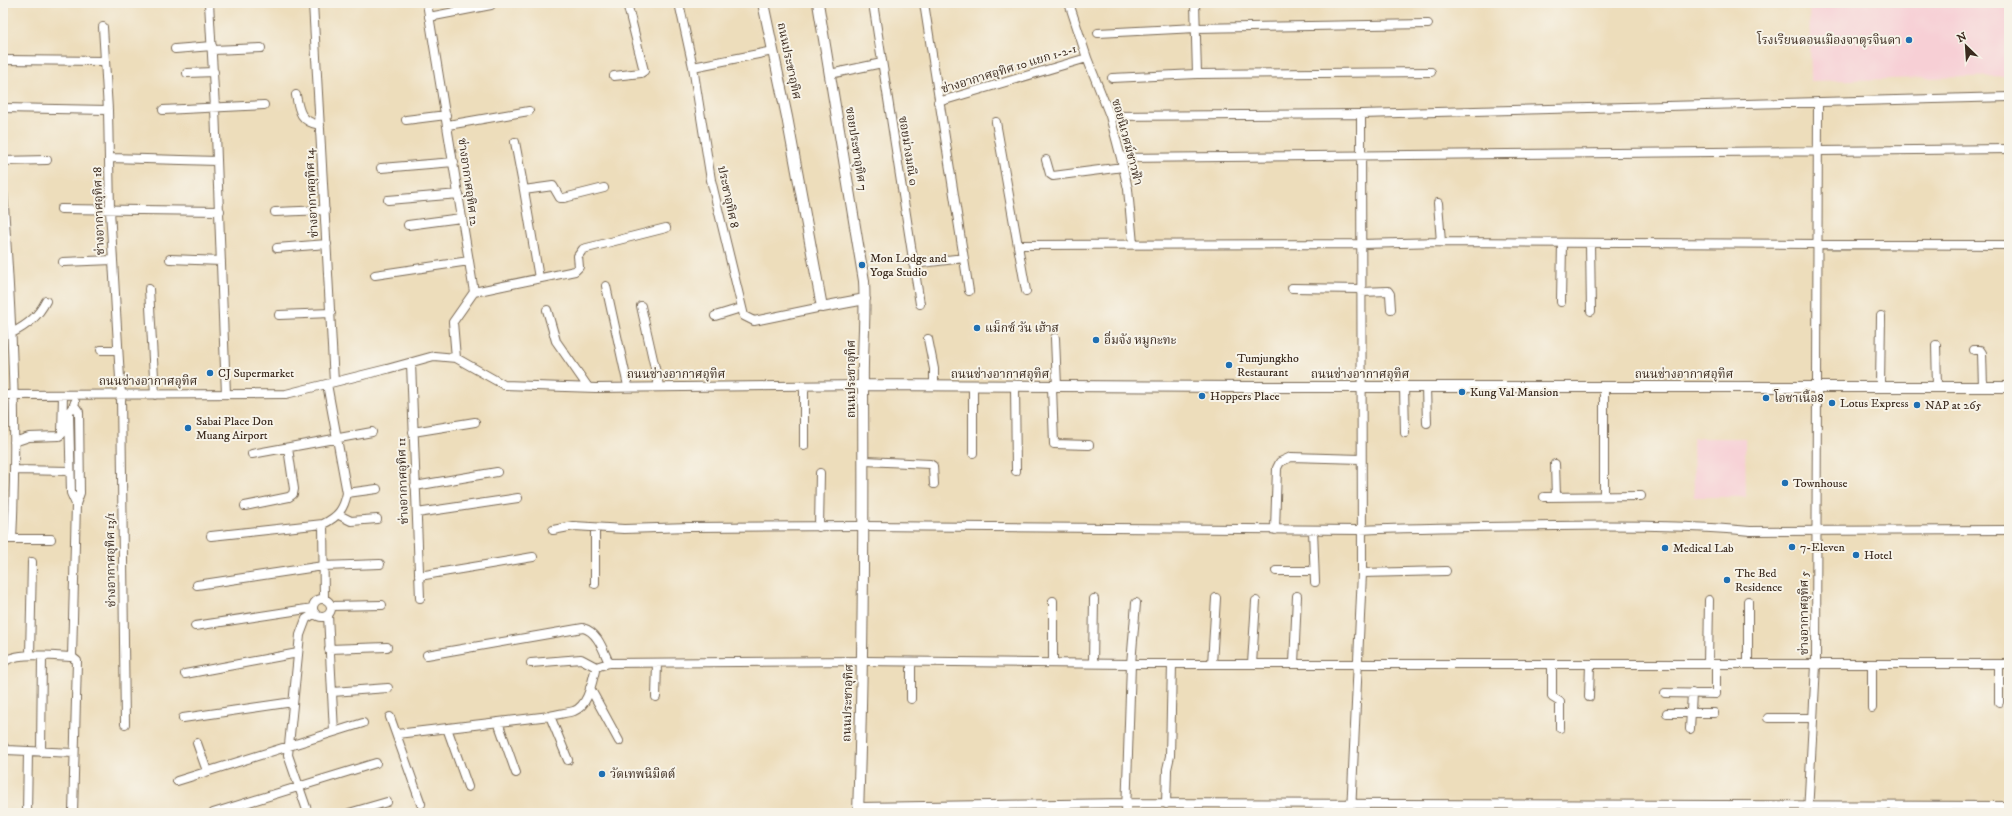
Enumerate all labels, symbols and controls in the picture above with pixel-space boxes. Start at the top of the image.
street label: ถนนประชาอุทิศ [774,21,804,101]
north arrow [1946,26,1986,66]
text: N [1955,30,1969,46]
place label: โรงเรียนดอนเมืองจาตุรจินดา [1756,31,1901,48]
marker: โรงเรียนดอนเมืองจาตุรจินดา [1904,35,1914,45]
street label: ช่างอากาศอุทิศ 10 แยก 1-2-1 [940,41,1078,97]
street label: ซอยนิเวศม์ชาวฟ้า [1108,97,1146,187]
street label: ซอยประชาอุทิศ 7 [842,106,870,192]
street label: ซอยม่วงมณี ๑ [895,115,921,187]
street label: ช่างอากาศอุทิศ 12 [454,137,482,227]
street label: ช่างอากาศอุทิศ 14 [302,147,322,238]
street label: ประชาอุทิศ 8 [714,164,742,230]
street label: ช่างอากาศอุทิศ 18 [90,167,108,255]
place label: Mon Lodge and Yoga Studio [870,251,947,280]
marker: Mon Lodge and Yoga Studio [857,260,867,270]
place label: แม็กซ์ วัน เฮ้าส [985,320,1059,336]
marker: แม็กซ์ วัน เฮ้าส [972,323,982,333]
place label: อิ่มจัง หมูกะทะ [1104,331,1177,348]
marker: อิ่มจัง หมูกะทะ [1091,335,1101,345]
street label: ถนนประชาอุทิศ [844,340,859,418]
place label: Tumjungkho Restaurant [1237,351,1299,380]
marker: Tumjungkho Restaurant [1224,360,1234,370]
place label: CJ Supermarket [218,366,294,381]
street label: ถนนช่างอากาศอุทิศ [627,367,725,382]
street label: ถนนช่างอากาศอุทิศ [951,367,1049,382]
street label: ถนนช่างอากาศอุทิศ [1311,367,1409,382]
street label: ถนนช่างอากาศอุทิศ [1635,367,1733,382]
marker: CJ Supermarket [205,368,215,378]
street label: ถนนช่างอากาศอุทิศ [99,374,197,389]
place label: Kung Val Mansion [1470,385,1559,400]
marker: Kung Val Mansion [1457,387,1467,397]
place label: Hoppers Place [1210,389,1280,404]
place label: โอชาเนื้อ8 [1773,389,1823,406]
marker: Hoppers Place [1197,391,1207,401]
marker: โอชาเนื้อ8 [1761,393,1771,403]
place label: Lotus Express [1840,396,1909,411]
marker: Lotus Express [1827,398,1837,408]
place label: NAP at 265 [1925,398,1981,413]
marker: NAP at 265 [1912,400,1922,410]
place label: Sabai Place Don Muang Airport [196,414,274,443]
marker: Sabai Place Don Muang Airport [183,423,193,433]
street label: ช่างอากาศอุทิศ 11 [394,437,412,525]
place label: Townhouse [1793,476,1847,491]
marker: Townhouse [1780,478,1790,488]
street label: ช่างอากาศอุทิศ 13/1 [103,513,119,607]
place label: 7-Eleven [1800,540,1845,555]
place label: Medical Lab [1673,541,1734,556]
marker: 7-Eleven [1787,542,1797,552]
marker: Medical Lab [1660,543,1670,553]
place label: Hotel [1864,548,1893,563]
marker: Hotel [1851,550,1861,560]
place label: The Bed Residence [1735,566,1782,595]
street label: ช่างอากาศอุทิศ 5 [1797,571,1812,655]
marker: The Bed Residence [1722,575,1732,585]
street label: ถนนประชาอุทิศ [839,664,857,742]
place label: วัดเทพนิมิตต์ [610,767,676,782]
marker: วัดเทพนิมิตต์ [597,769,607,779]

